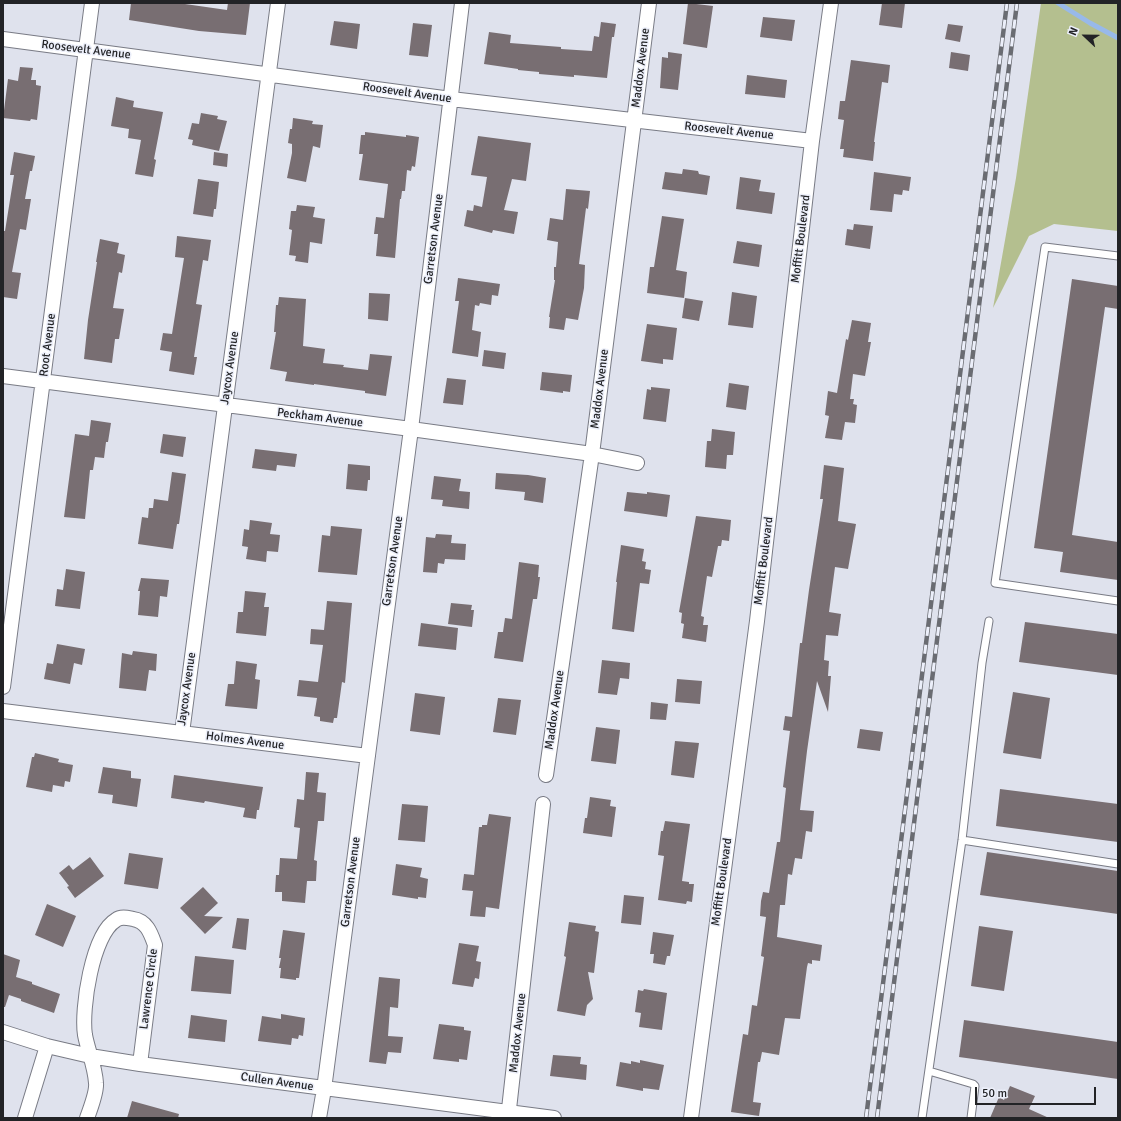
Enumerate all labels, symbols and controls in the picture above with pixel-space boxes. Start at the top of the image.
north arrow [1065,16,1105,56]
text: N [1066,25,1081,37]
street label: Maddox Avenue [629,27,653,109]
street label: Roosevelt Avenue [41,37,131,63]
street label: Roosevelt Avenue [362,80,452,106]
street label: Roosevelt Avenue [684,119,774,143]
street label: Garretson Avenue [421,193,447,285]
street label: Moffitt Boulevard [788,194,814,284]
street label: Root Avenue [37,312,59,378]
street label: Jaycox Avenue [218,330,242,406]
street label: Maddox Avenue [588,348,612,430]
street label: Peckham Avenue [276,406,364,430]
street label: Garretson Avenue [380,515,406,607]
street label: Moffitt Boulevard [751,516,777,606]
street label: Jaycox Avenue [175,651,199,727]
street label: Maddox Avenue [542,669,568,751]
street label: Holmes Avenue [205,729,285,753]
street label: Garretson Avenue [338,836,364,928]
street label: Moffitt Boulevard [709,837,735,927]
street label: Lawrence Circle [137,948,161,1030]
street label: Maddox Avenue [507,992,529,1074]
street label: Cullen Avenue [240,1070,314,1094]
scale bar [977,1079,1098,1105]
text: 50 m [982,1086,1007,1101]

